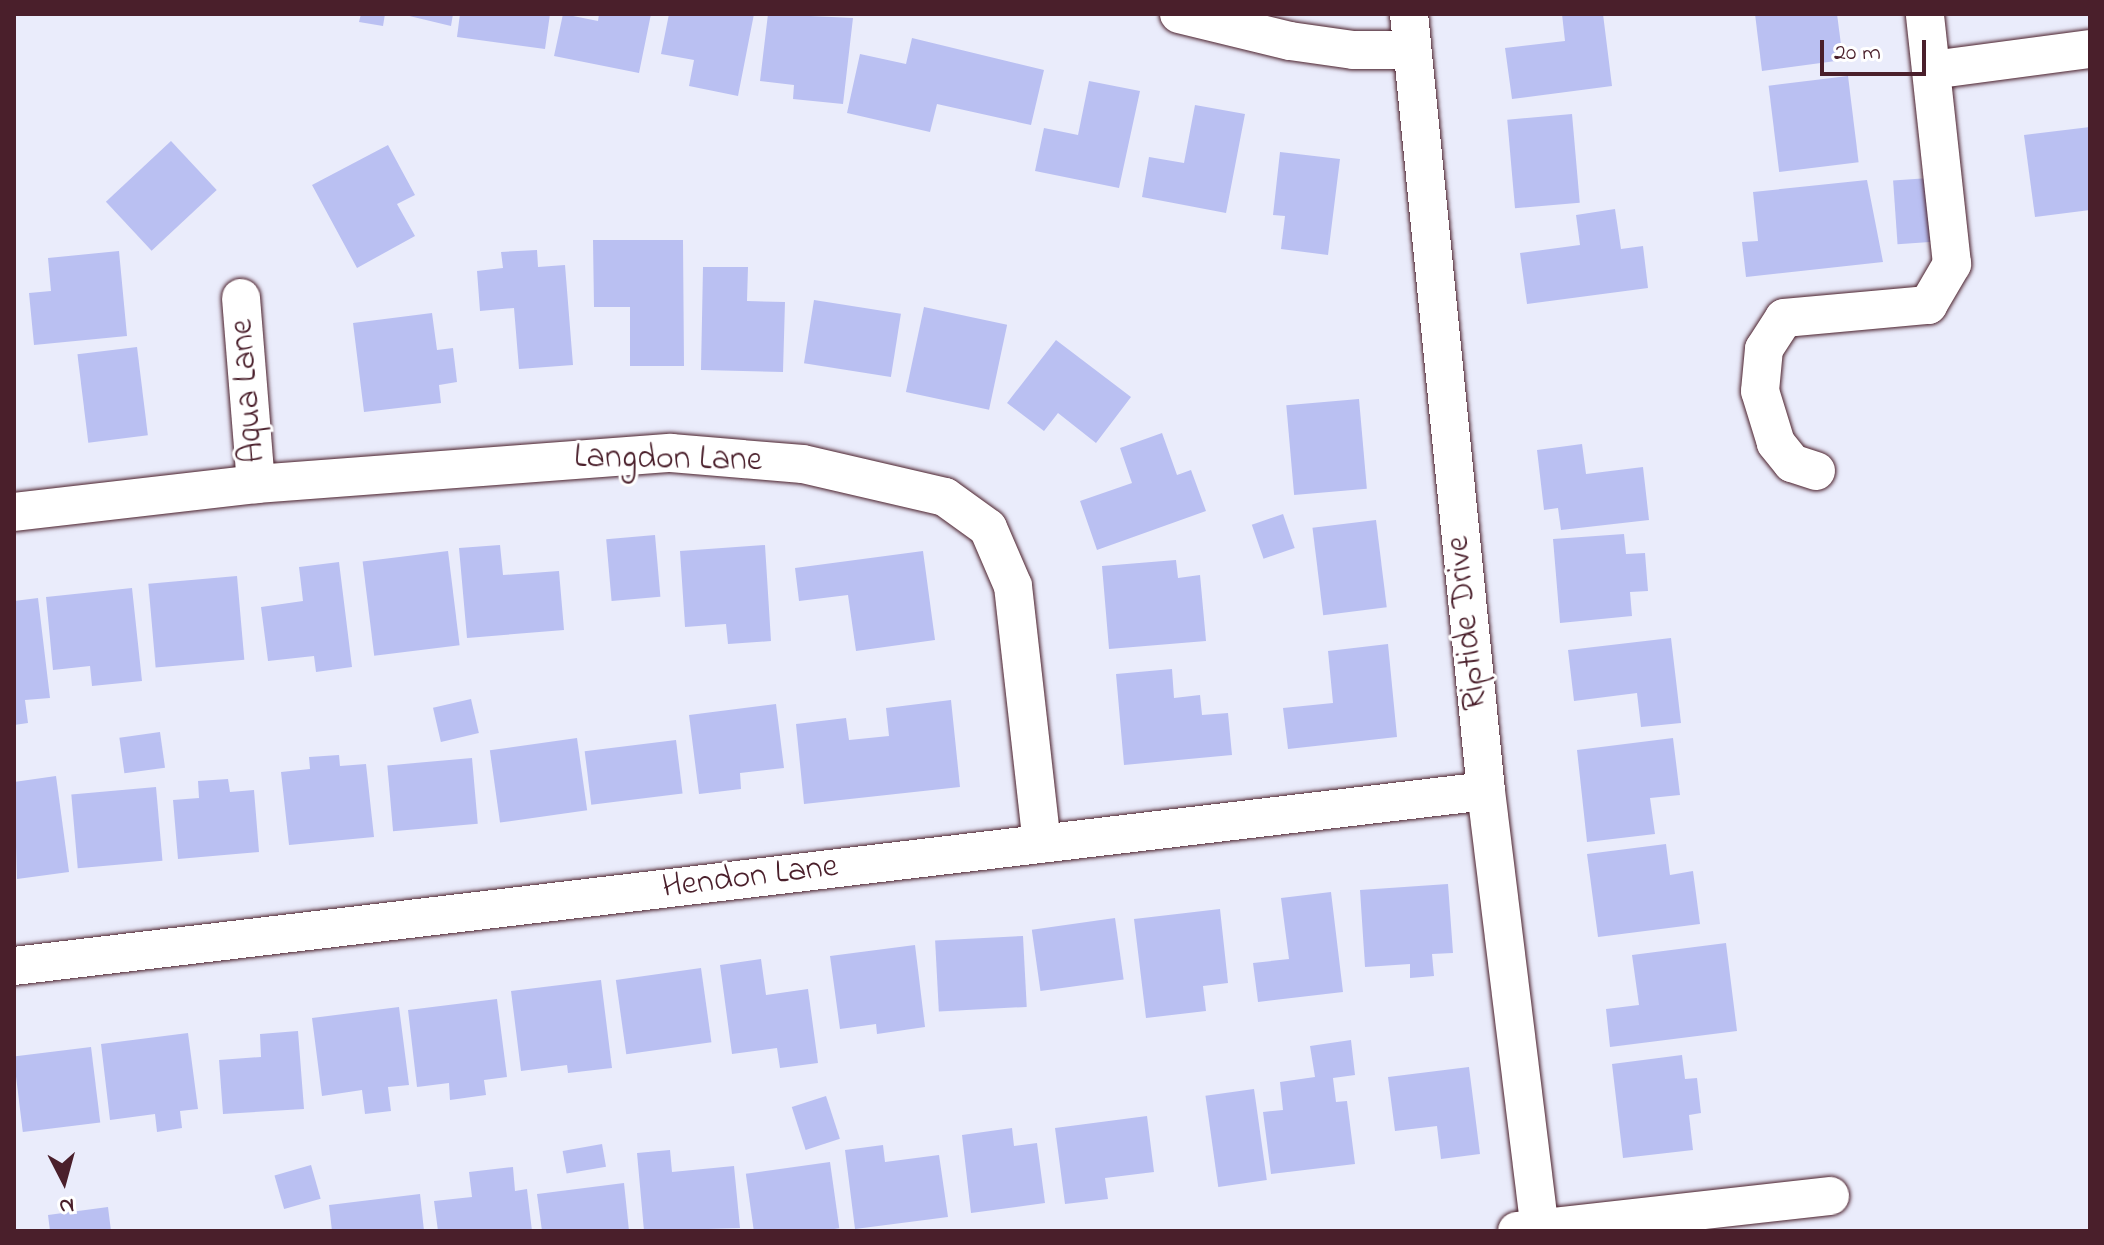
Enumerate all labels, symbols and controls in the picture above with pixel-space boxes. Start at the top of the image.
scale bar [1824,24,1930,74]
text: 20 m [1834,36,1881,71]
street label: Aqua Lane [222,317,276,465]
street label: Langdon Lane [574,438,762,482]
street label: Riptide Drive [1439,534,1497,712]
street label: Hendon Lane [660,847,840,909]
north arrow [24,1141,104,1221]
text: N [57,1188,76,1222]

